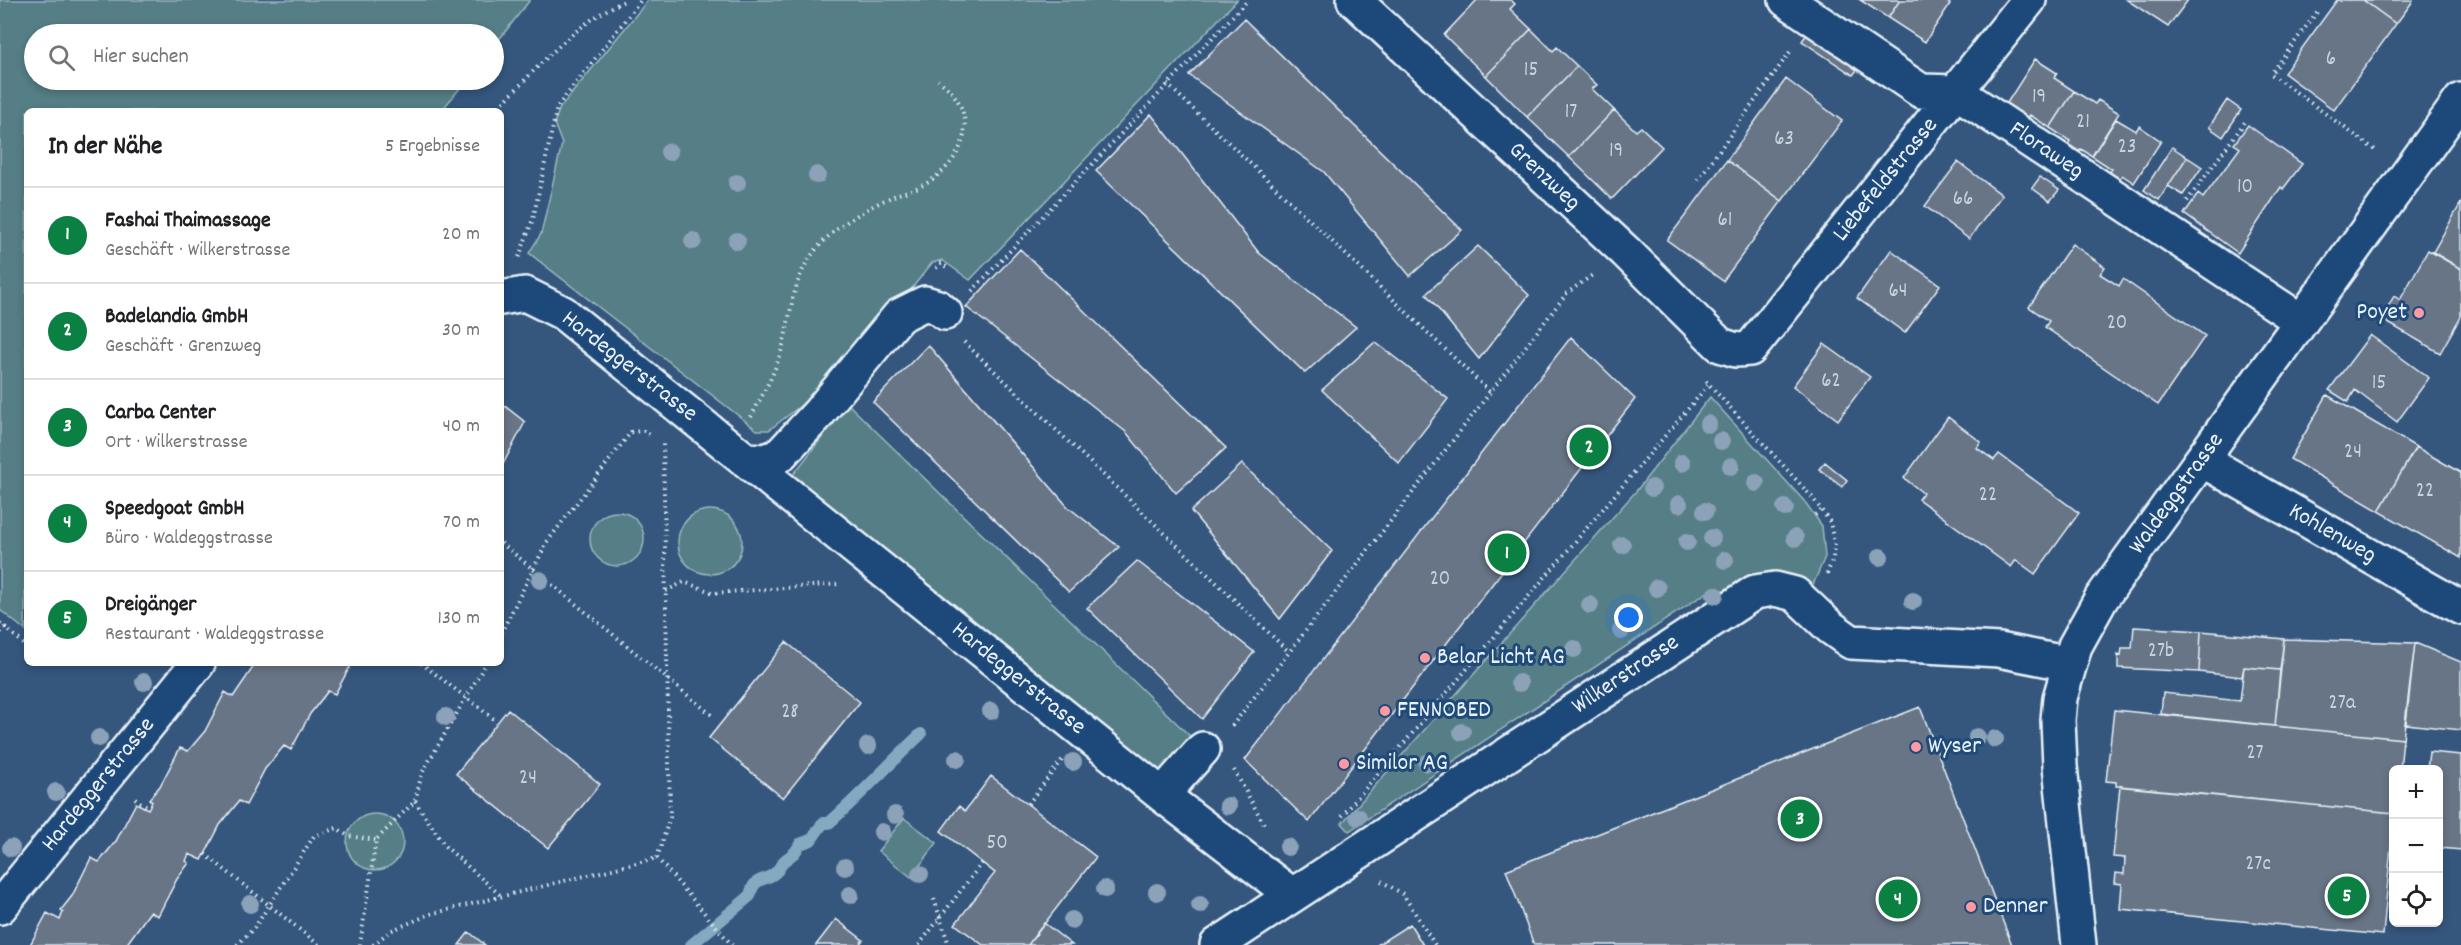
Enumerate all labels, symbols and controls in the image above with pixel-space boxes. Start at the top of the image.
search box [24,24,504,90]
icon: search [45,41,78,74]
text: Hier suchen [93,42,189,73]
house number: 6 [2326,45,2336,75]
house number: 15 [1524,56,1538,86]
house number: 19 [2032,83,2046,113]
house number: 17 [1565,98,1577,128]
house number: 21 [2076,108,2090,138]
street label: Liebefeldstrasse [1825,110,1947,250]
street label: Floraweg [2002,113,2090,189]
house number: 63 [1774,125,1794,155]
text: In der Nähe [48,129,162,166]
text: 5 Ergebnisse [385,133,480,161]
house number: 23 [2118,133,2136,163]
street label: Grenzweg [1500,134,1588,220]
house number: 19 [1609,137,1623,167]
house number: 10 [2237,173,2253,203]
house number: 66 [1953,185,1973,215]
text: Fashai Thaimassage [105,206,271,237]
house number: 61 [1718,206,1732,236]
text: 1 [65,221,70,249]
text: 20 m [442,221,480,249]
text: Geschäft · Wilkerstrasse [105,237,290,265]
house number: 64 [1888,277,1908,307]
place label: Poyet [2356,296,2407,330]
text: Badelandia GmbH [105,302,248,333]
street label: Hardeggerstrasse [554,303,704,431]
marker: Poyet [2412,306,2426,320]
house number: 20 [2107,309,2127,339]
text: 2 [63,317,72,345]
text: 30 m [442,317,480,345]
text: Geschäft · Grenzweg [105,333,261,361]
house number: 62 [1821,367,1841,397]
house number: 15 [2372,369,2386,399]
text: Carba Center [105,398,216,429]
text: 3 [63,413,72,441]
text: 40 m [442,413,480,441]
pin: 2 [1570,424,1608,470]
street label: Waldeggstrasse [2121,426,2233,562]
text: Ort · Wilkerstrasse [105,429,248,457]
house number: 24 [2344,438,2362,468]
house number: 22 [2416,477,2434,507]
house number: 22 [1979,481,1997,511]
text: Speedgoat GmbH [105,494,244,525]
street label: Kohlenweg [2282,495,2382,573]
text: 4 [63,509,72,537]
text: 70 m [443,509,480,537]
text: Büro · Waldeggstrasse [105,525,273,553]
pin: 1 [1488,530,1526,576]
house number: 20 [1430,565,1450,595]
text: Dreigänger [105,590,196,621]
your location [1614,603,1643,632]
text: 5 [63,605,72,633]
text: 130 m [438,605,480,633]
street label: Hardeggerstrasse [943,614,1093,744]
text: Restaurant · Waldeggstrasse [105,621,324,649]
street label: Wilkerstrasse [1565,626,1687,724]
house number: 27b [2148,637,2174,667]
place label: Belar Licht AG [1437,641,1565,675]
marker: Belar Licht AG [1418,651,1432,665]
house number: 27a [2328,689,2357,719]
place label: FENNOBED [1397,694,1491,728]
house number: 28 [781,698,799,728]
marker: FENNOBED [1378,704,1392,718]
street label: Hardeggerstrasse [34,710,164,860]
place label: Wyser [1928,730,1981,764]
house number: 27 [2246,739,2264,769]
marker: Wyser [1909,740,1923,754]
place label: Similor AG [1356,747,1448,781]
marker: Similor AG [1337,757,1351,771]
house number: 24 [519,764,537,794]
map controls [2389,765,2443,927]
button: + [2389,765,2443,819]
pin: 3 [1780,796,1820,842]
button: − [2389,819,2443,873]
house number: 50 [986,829,1008,859]
house number: 27c [2245,850,2271,880]
button: locate [2389,873,2443,927]
pin: 5 [2328,874,2366,918]
pin: 4 [1878,876,1918,922]
place label: Denner [1983,890,2048,924]
marker: Denner [1964,900,1978,914]

